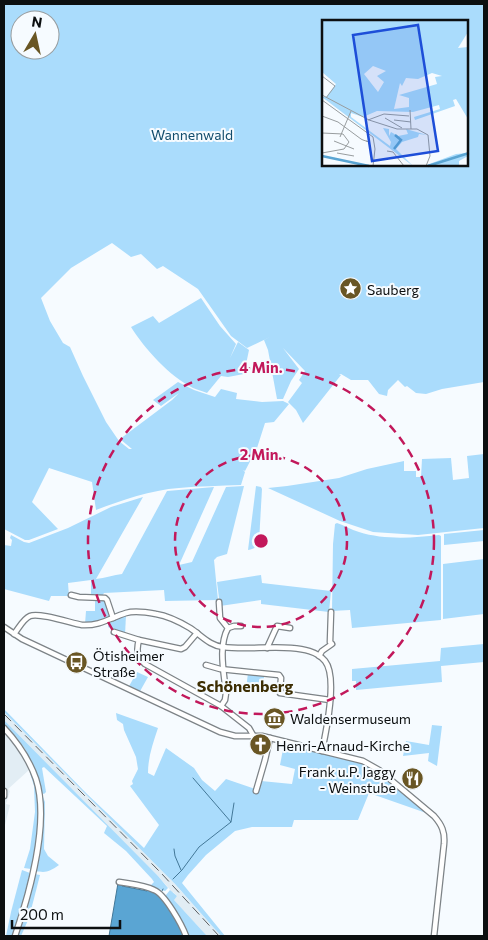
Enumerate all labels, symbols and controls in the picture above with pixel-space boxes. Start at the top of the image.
north arrow [10,10,60,60]
text: N [31,12,44,31]
inset map [322,20,468,166]
park label: Wannenwald [151,126,233,143]
place icon: Sauberg [339,277,363,301]
place label: Sauberg [367,281,420,298]
text: 4 Min. [239,358,283,376]
text: 2 Min. [240,445,282,463]
centre of rings [252,532,270,550]
place label: Ötisheimer Straße [93,647,165,680]
bus stop icon: Ötisheimer Straße [65,651,89,675]
district label: Schönenberg [197,676,293,695]
museum icon: Waldensermuseum [262,706,286,730]
place label: Waldensermuseum [290,710,411,727]
church icon: Henri-Arnaud-Kirche [248,733,272,757]
place label: Henri-Arnaud-Kirche [276,737,410,754]
place label: Frank u.P. Jaggy - Weinstube [299,763,396,796]
restaurant icon: Frank u.P. Jaggy - Weinstube [400,767,424,791]
scale bar [12,898,120,930]
text: 200 m [20,905,64,923]

